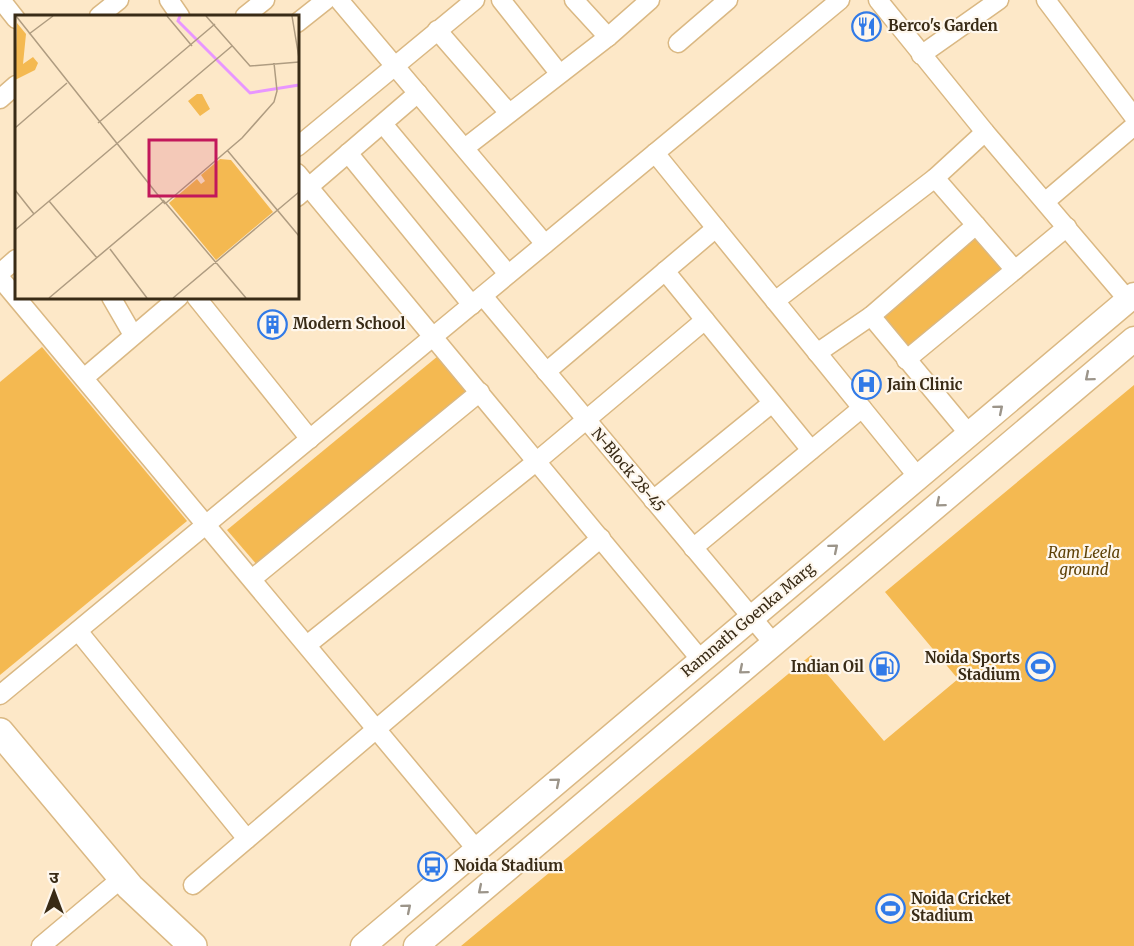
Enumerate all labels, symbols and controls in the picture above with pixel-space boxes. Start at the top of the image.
restaurant icon: Berco's Garden [851,10,883,42]
inset map [15,15,298,298]
place label: Berco's Garden [888,16,998,35]
building icon: Modern School [256,308,288,340]
place label: Modern School [293,314,406,333]
hospital icon: Jain Clinic [850,369,882,401]
one-way arrow [1085,370,1096,381]
place label: Jain Clinic [886,375,963,394]
one-way arrow [992,405,1003,416]
street label: N-Block 28-45 [588,424,669,516]
one-way arrow [936,496,947,507]
park label: Ram Leela ground [1048,543,1120,579]
one-way arrow [827,544,838,555]
street label: Ramnath Goenka Marg [677,558,818,681]
place label: Noida Sports Stadium [925,648,1020,684]
fuel station icon: Indian Oil [869,651,901,683]
sports icon: Noida Sports Stadium [1025,651,1057,683]
place label: Indian Oil [791,657,864,676]
one-way arrow [739,662,750,673]
one-way arrow [549,779,560,790]
bus stop icon: Noida Stadium [417,850,449,882]
place label: Noida Stadium [454,856,563,875]
north arrow [24,862,84,922]
text: उ [49,867,59,887]
one-way arrow [478,883,489,894]
place label: Noida Cricket Stadium [911,889,1011,925]
sports icon: Noida Cricket Stadium [874,892,906,924]
one-way arrow [400,905,411,916]

